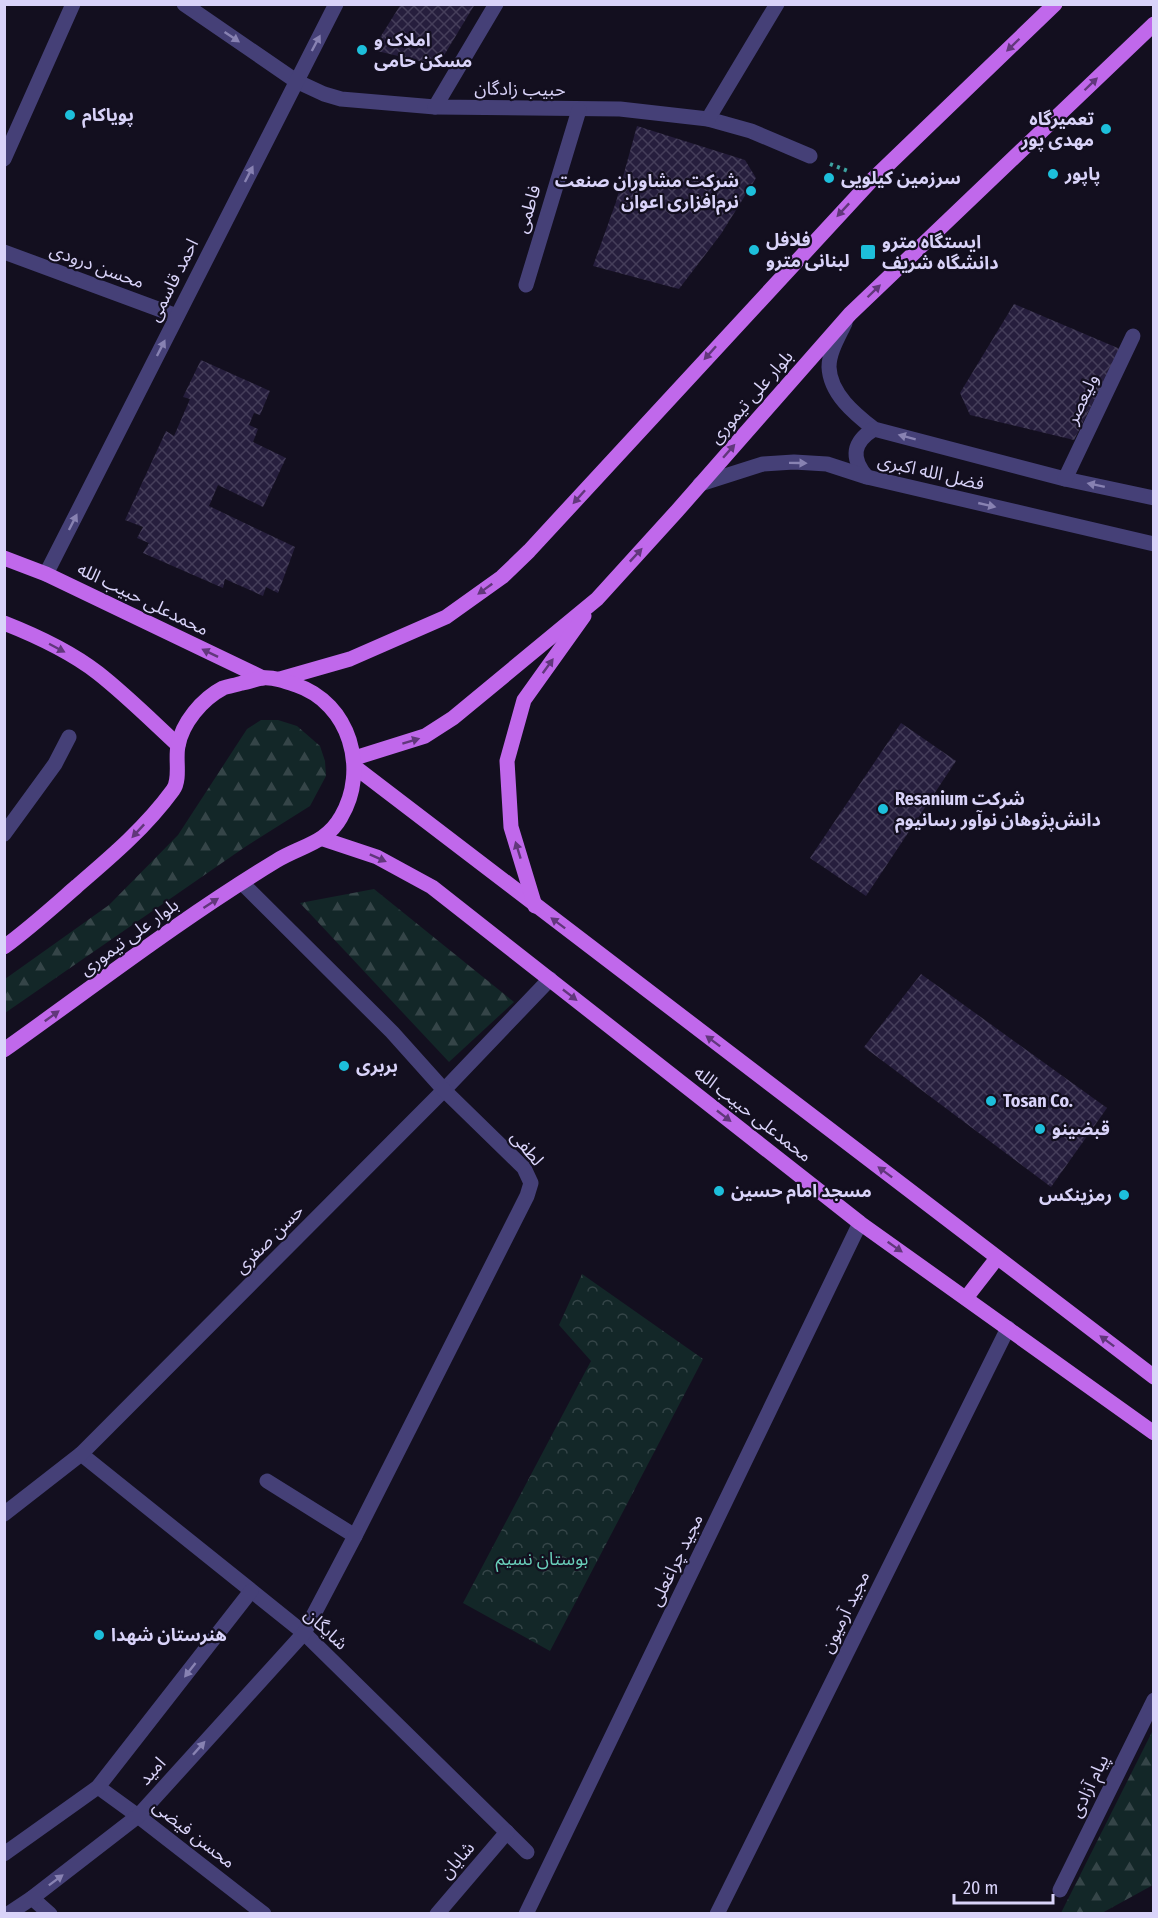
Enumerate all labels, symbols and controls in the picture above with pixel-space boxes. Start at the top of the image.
place label: املاک و مسکن حامی [374,29,472,72]
one-way arrow [224,32,241,43]
one-way arrow [311,34,321,51]
one-way arrow [1005,38,1020,52]
marker: املاک و مسکن حامی [355,43,369,57]
street label: حبیب زادگان [474,77,566,101]
one-way arrow [1083,78,1098,91]
place label: پویاکام [82,104,134,128]
marker: پویاکام [63,108,77,122]
place label: تعمیرگاه مهدی پور [1020,108,1095,152]
marker: تعمیرگاه مهدی پور [1099,122,1113,136]
place label: پاپور [1064,163,1100,186]
one-way arrow [244,165,254,182]
place label: سرزمین کیلویی [841,167,961,189]
marker: پاپور [1046,167,1060,181]
place label: شرکت مشاوران صنعت نرم‌افزاری اعوان [555,170,739,215]
marker: سرزمین کیلویی [822,171,836,185]
street label: فاطمی [510,182,546,236]
marker: شرکت مشاوران صنعت نرم‌افزاری اعوان [744,184,758,198]
one-way arrow [836,203,850,218]
place label: فلافل لبنانی مترو [766,229,850,272]
place label: ایستگاه مترو دانشگاه شریف [882,231,999,274]
street label: احمد قاسمی [143,235,203,325]
street label: محسن درودی [47,239,147,293]
marker: فلافل لبنانی مترو [747,243,761,257]
marker: ایستگاه مترو دانشگاه شریف [859,243,877,261]
one-way arrow [866,285,881,298]
one-way arrow [156,339,165,356]
one-way arrow [704,345,717,360]
street label: بلوار علی تیموری [704,346,798,448]
street label: ولیعصر [1060,370,1103,429]
one-way arrow [898,432,917,442]
one-way arrow [722,444,735,459]
street label: فضل الله اکبری [876,449,986,495]
one-way arrow [788,458,807,468]
one-way arrow [1087,480,1106,490]
one-way arrow [573,489,586,504]
one-way arrow [978,501,997,511]
one-way arrow [68,513,77,530]
one-way arrow [629,549,643,563]
street label: محمدعلی حبیب الله [74,558,212,640]
one-way arrow [477,583,493,595]
one-way arrow [49,643,66,653]
one-way arrow [202,648,219,658]
one-way arrow [542,659,554,675]
one-way arrow [402,736,420,745]
place label: Resanium شرکت دانش‌پژوهان نوآور رسانیوم [895,788,1101,833]
marker: Resanium شرکت دانش‌پژوهان نوآور رسانیوم [876,802,890,816]
one-way arrow [131,824,145,839]
one-way arrow [512,841,522,859]
one-way arrow [370,853,388,863]
street label: بلوار علی تیموری [75,894,183,980]
one-way arrow [203,898,219,909]
one-way arrow [550,917,566,930]
one-way arrow [563,989,578,1001]
one-way arrow [44,1010,60,1022]
one-way arrow [705,1035,721,1048]
place label: بربری [356,1055,398,1077]
marker: بربری [337,1059,351,1073]
street label: محمدعلی حبیب الله [690,1061,816,1167]
place label: Tosan Co. [1003,1090,1073,1112]
marker: Tosan Co. [984,1094,998,1108]
one-way arrow [716,1109,732,1122]
place label: قبضینو [1052,1118,1110,1140]
marker: قبضینو [1033,1122,1047,1136]
street label: لطفی [506,1126,548,1170]
one-way arrow [877,1166,893,1179]
place label: مسجد امام حسین [731,1180,872,1204]
marker: مسجد امام حسین [712,1184,726,1198]
place label: رمزینکس [1039,1184,1112,1206]
marker: رمزینکس [1117,1188,1131,1202]
street label: حسن صفری [230,1200,308,1278]
one-way arrow [887,1241,903,1252]
one-way arrow [1099,1335,1115,1348]
street label: مجید چراغعلی [644,1510,708,1610]
park label: بوستان نسیم [496,1548,588,1572]
street label: مجید آرمیون [816,1567,874,1657]
street label: شایگان [300,1603,352,1655]
place label: هنرستان شهدا [111,1624,227,1646]
marker: هنرستان شهدا [92,1628,106,1642]
one-way arrow [184,1663,196,1678]
one-way arrow [192,1741,206,1756]
street label: پیام آزادی [1064,1751,1116,1822]
street label: امید [134,1752,170,1790]
street label: محسن فیضی [148,1795,240,1873]
street label: شایان [435,1837,479,1883]
scale bar [954,1867,1053,1905]
one-way arrow [48,1873,64,1886]
text: 20 m [963,1877,998,1899]

